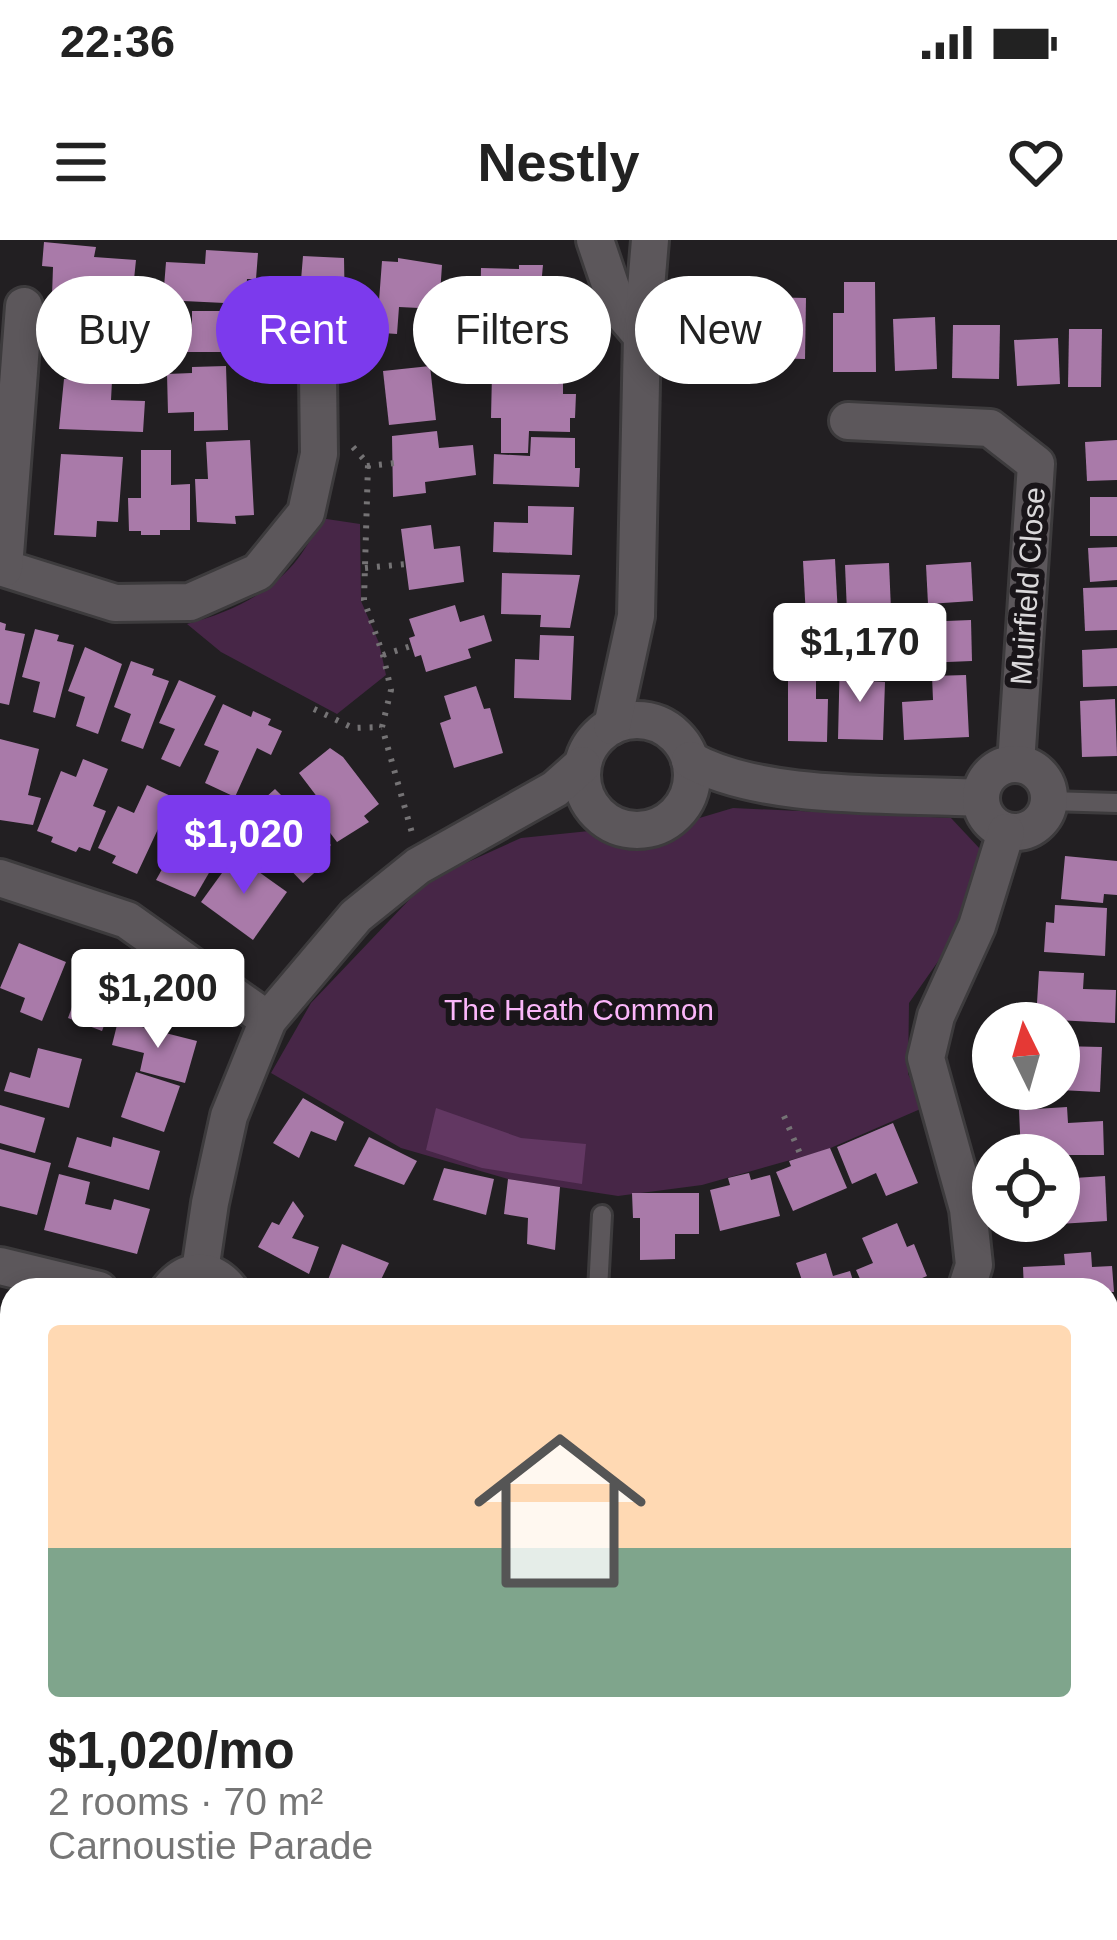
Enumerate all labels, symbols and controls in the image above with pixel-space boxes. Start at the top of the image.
text: 22:36 [60,16,175,67]
icon: menu [48,129,114,195]
icon: heart [1003,129,1069,195]
text: Nestly [477,132,640,192]
chip: Buy [36,276,192,384]
chip: Rent [216,276,389,384]
chip: Filters [413,276,611,384]
chip: New [635,276,803,384]
street label: Muirfield Close [1004,486,1051,686]
pin: $1,170 [762,603,958,705]
text: $1,170 [800,620,920,663]
pin: $1,020 [146,795,342,897]
text: $1,020 [184,812,304,855]
pin: $1,200 [60,949,256,1051]
text: $1,200 [98,966,218,1009]
park label: The Heath Common [444,993,714,1026]
north arrow [972,1002,1080,1110]
map controls [972,1002,1080,1242]
button: locate [972,1134,1080,1242]
icon: home [452,1403,668,1619]
text: $1,020/mo [48,1722,295,1779]
text: 2 rooms · 70 m² [48,1780,323,1823]
text: Carnoustie Parade [48,1824,373,1867]

